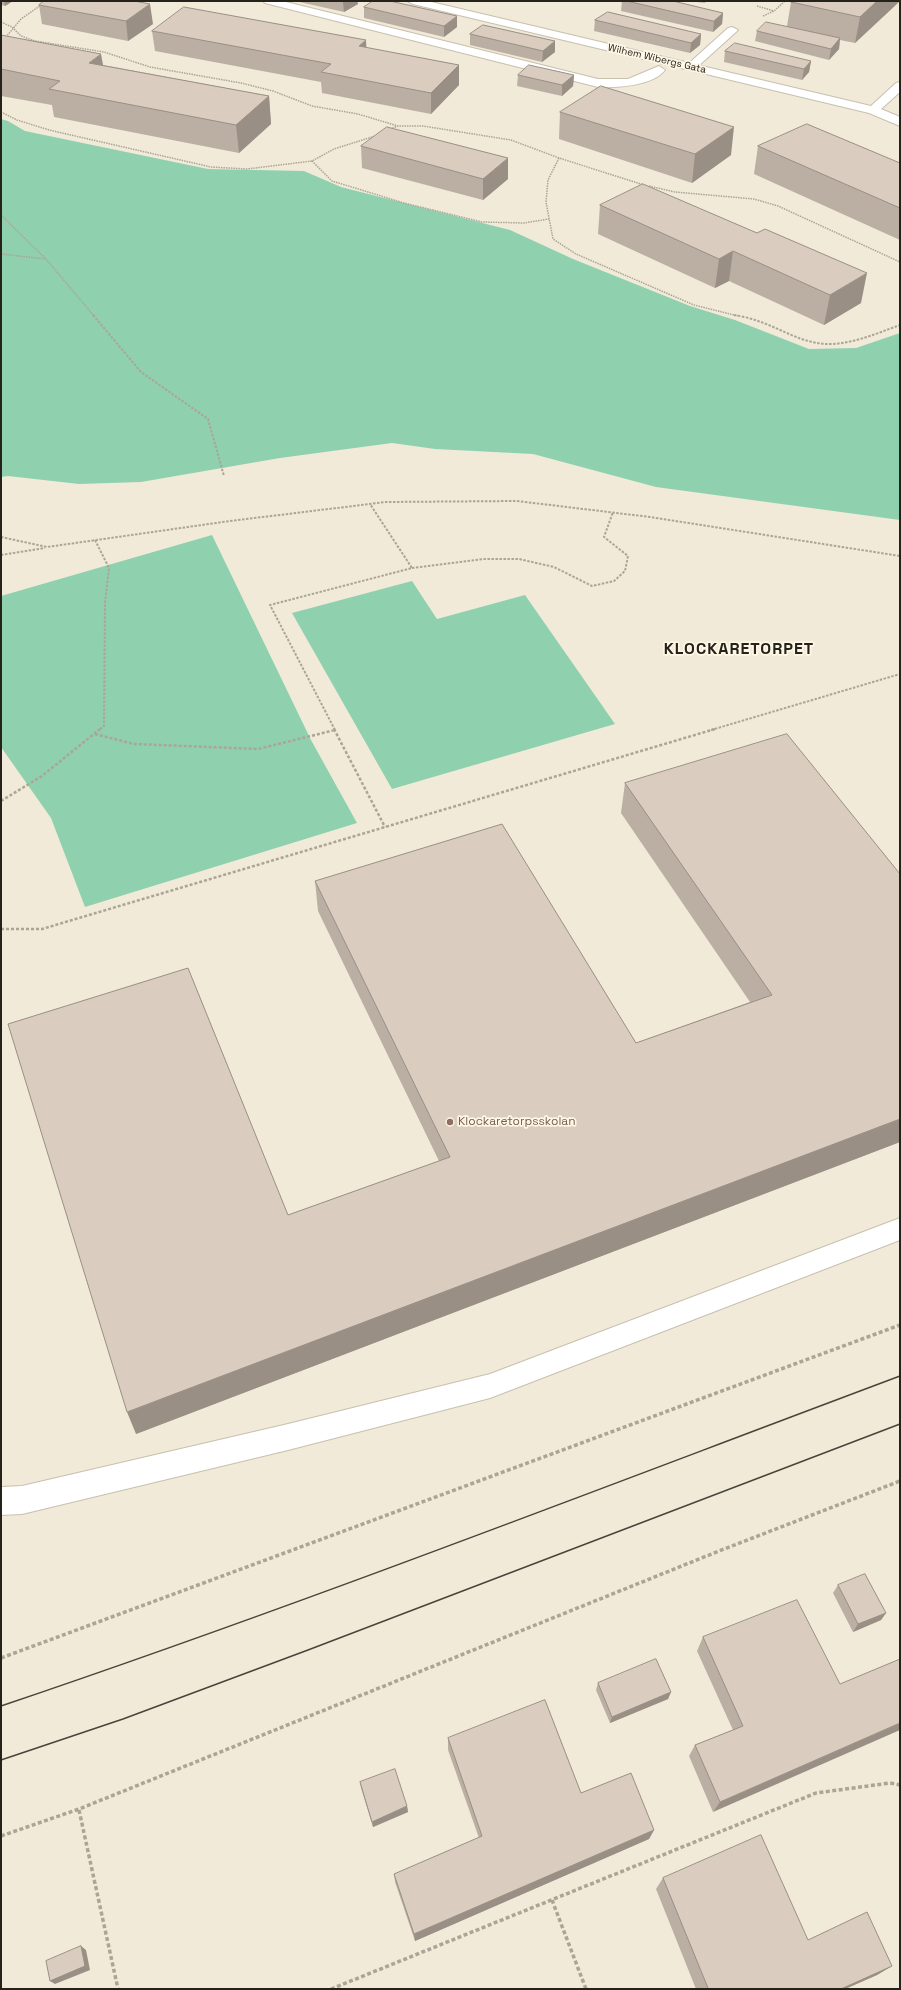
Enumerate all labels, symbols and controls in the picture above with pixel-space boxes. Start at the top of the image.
street label: Wilhem Wibergs Gata [607,42,707,76]
district label: KLOCKARETORPET [664,640,814,660]
place label: Klockaretorpsskolan [458,1115,576,1129]
marker: Klockaretorpsskolan [445,1117,455,1127]

